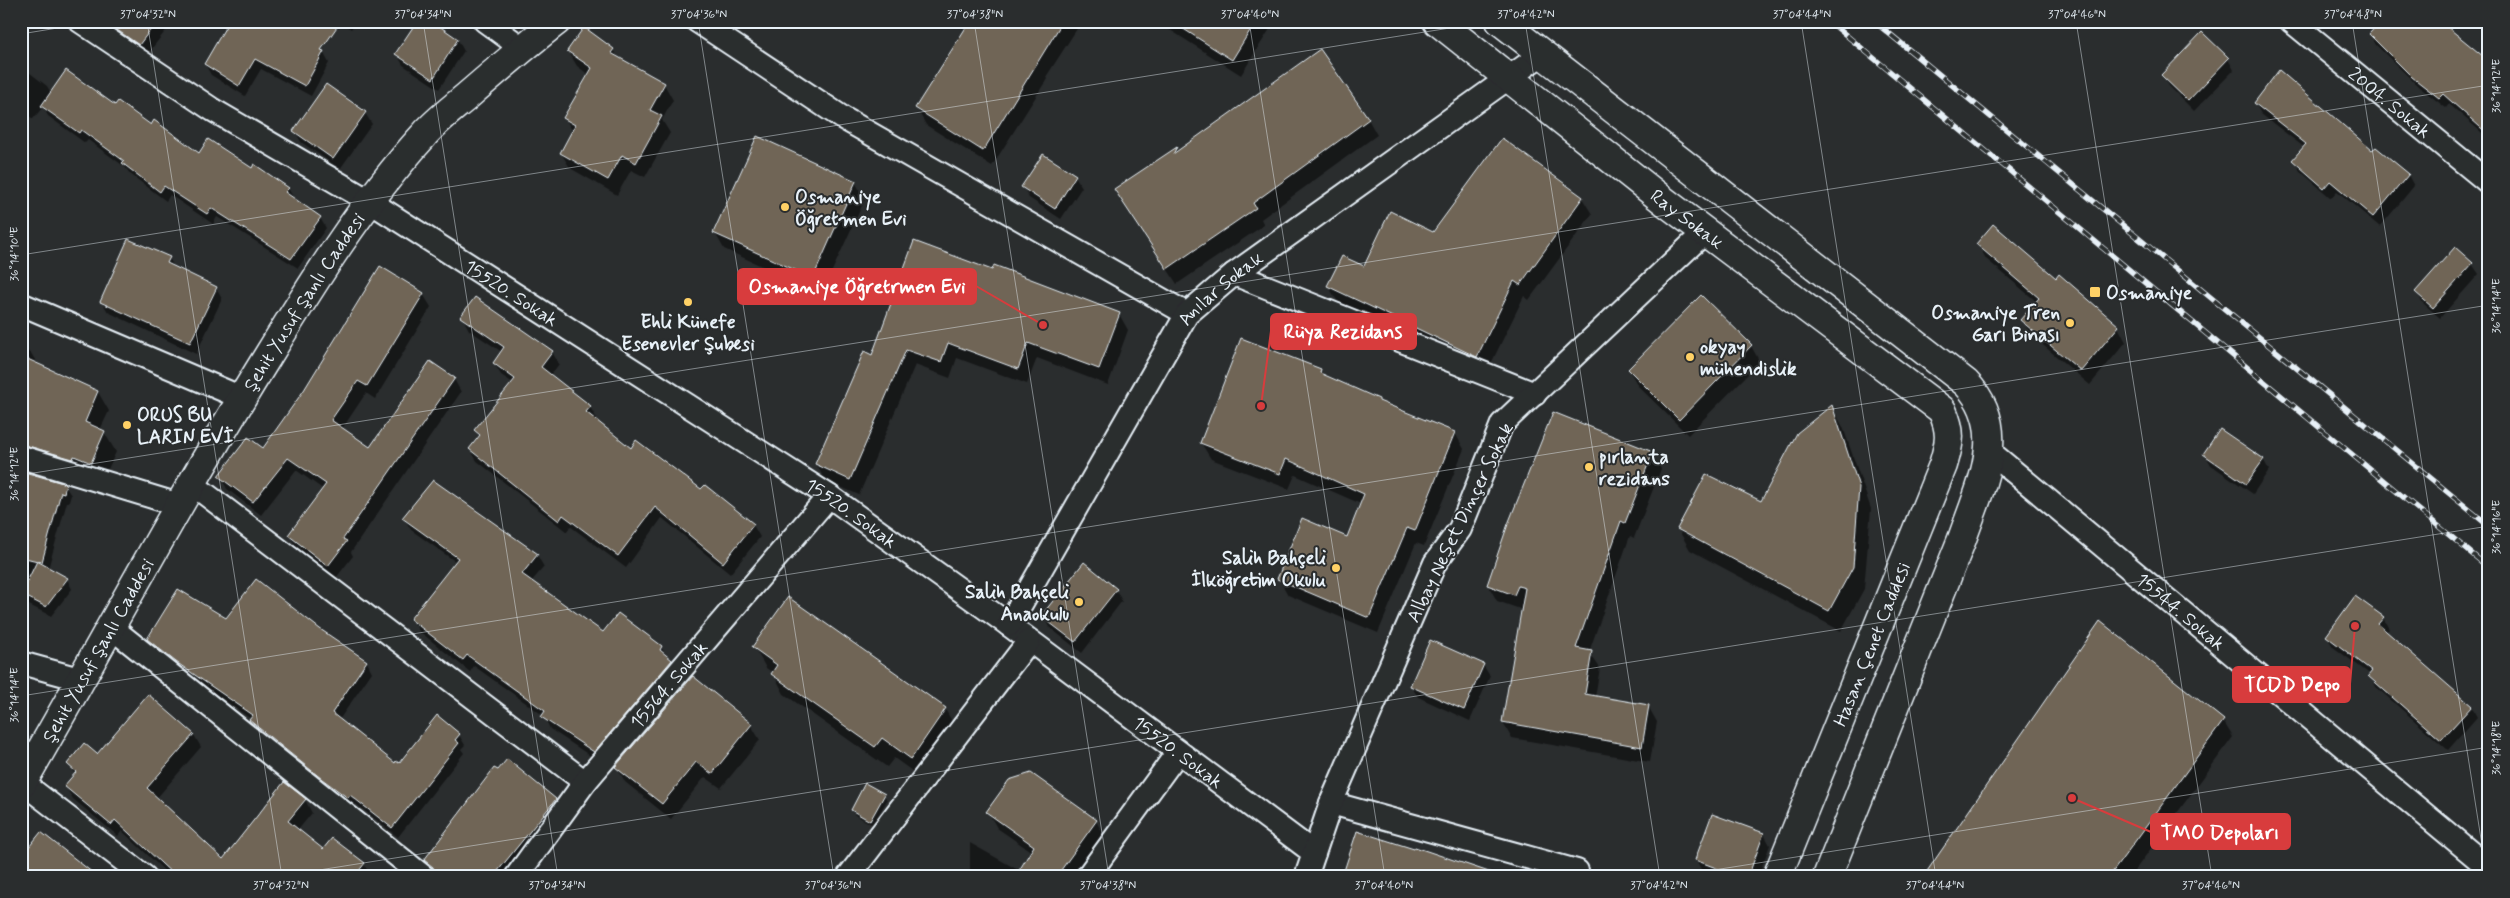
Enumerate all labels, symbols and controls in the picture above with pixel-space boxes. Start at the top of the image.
text: 37°04'32"N [120,7,176,23]
text: 37°04'34"N [394,7,452,23]
text: 37°04'36"N [671,7,727,23]
text: 37°04'38"N [947,7,1003,23]
text: 37°04'40"N [1221,7,1279,23]
text: 37°04'42"N [1497,7,1555,23]
text: 37°04'44"N [1773,7,1831,23]
text: 37°04'46"N [2048,7,2106,23]
text: 37°04'48"N [2324,7,2382,23]
text: 36°14'12"E [2489,59,2505,113]
street label: 2004. Sokak [2343,62,2436,145]
street label: Ray Sokak [1645,184,1729,256]
place label: Osmaniye Öğretmen Evi [795,185,907,233]
marker: Osmaniye Öğretmen Evi [779,201,791,213]
street label: Şehit Yusuf Şanlı Caddesi [238,208,371,396]
text: 36°14'10"E [7,227,23,281]
street label: Anılar Sokak [1172,246,1269,330]
street label: 15520. Sokak [459,254,562,333]
callout: Osmaniye Öğretrmen Evi [738,269,976,304]
text: Osmaniye Öğretrmen Evi [748,274,966,301]
text: 36°14'14"E [2489,278,2505,334]
place label: Osmaniye [2106,281,2193,307]
marker: Osmaniye [2088,285,2102,299]
marker: Ehli Künefe Esenevler Şubesi [682,296,694,308]
place label: Osmaniye Tren Garı Binası [1931,301,2060,348]
place label: Ehli Künefe Esenevler Şubesi [621,310,755,357]
callout: Rüya Rezidans [1271,314,1416,349]
marker: Osmaniye Tren Garı Binası [2064,317,2076,329]
text: Rüya Rezidans [1284,319,1402,346]
place label: okyay mühendislik [1700,335,1797,382]
marker: okyay mühendislik [1684,351,1696,363]
place label: ORUS BU LARIN EVİ [137,403,233,450]
street label: Albay Neşet Dinçer Sokak [1401,418,1520,627]
marker: ORUS BU LARIN EVİ [121,419,133,431]
place label: pırlanta rezidans [1599,445,1670,492]
text: 36°14'12"E [7,447,23,501]
marker: pırlanta rezidans [1583,461,1595,473]
street label: 15520. Sokak [800,473,901,555]
text: 36°14'16"E [2489,500,2505,554]
place label: Salih Bahçeli İlköğretim Okulu [1191,546,1327,594]
street label: Şehit Yusuf Şanlı Caddesi [37,554,160,747]
street label: Hasan Çenet Caddesi [1828,559,1917,730]
marker: Salih Bahçeli İlköğretim Okulu [1330,562,1342,574]
street label: 15544. Sokak [2130,568,2230,657]
place label: Salih Bahçeli Anaokulu [965,580,1069,627]
marker: Salih Bahçeli Anaokulu [1073,596,1085,608]
street label: 15564. Sokak [625,636,714,734]
text: 36°14'14"E [7,667,23,723]
callout: TCDD Depo [2233,667,2350,702]
text: TCDD Depo [2244,672,2340,699]
street label: 15520. Sokak [1127,711,1228,795]
text: 36°14'18"E [2489,721,2505,775]
callout: TMO Depoları [2151,814,2290,849]
text: TMO Depoları [2161,820,2279,847]
text: 37°04'32"N [253,878,309,894]
text: 37°04'34"N [528,878,586,894]
text: 37°04'36"N [805,878,861,894]
text: 37°04'38"N [1080,878,1136,894]
text: 37°04'40"N [1355,878,1413,894]
text: 37°04'42"N [1630,878,1688,894]
text: 37°04'44"N [1906,878,1964,894]
text: 37°04'46"N [2182,878,2240,894]

